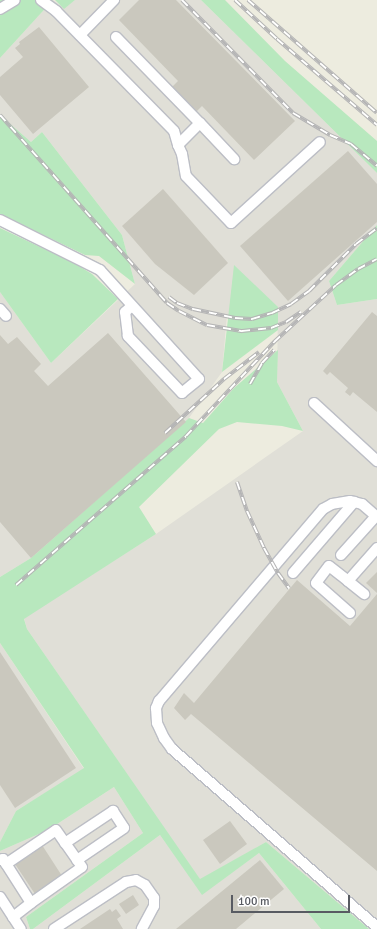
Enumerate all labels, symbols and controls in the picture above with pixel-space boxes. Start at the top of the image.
scale bar [233,887,352,913]
text: 100 m [238,894,270,909]

